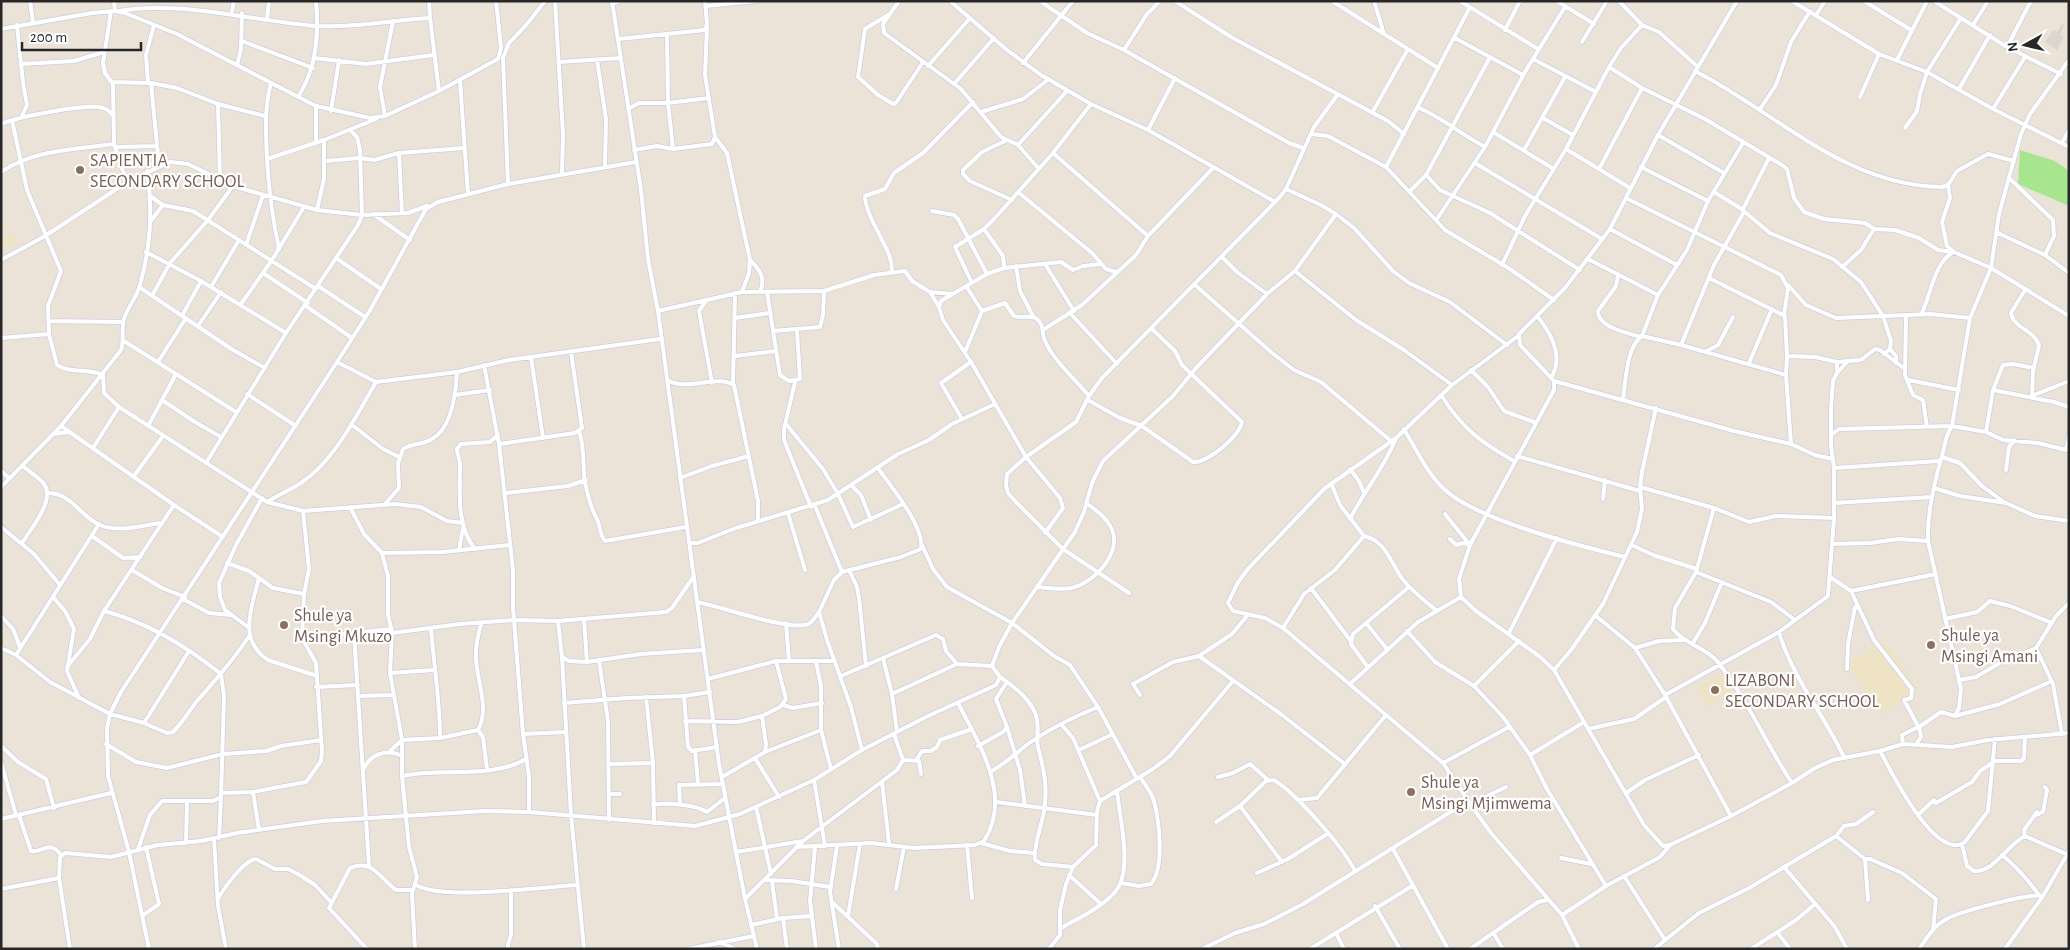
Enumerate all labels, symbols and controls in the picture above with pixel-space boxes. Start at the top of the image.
scale bar [22,20,141,52]
north arrow [2000,20,2050,70]
text: 200 m [30,30,67,45]
text: N [2006,41,2021,52]
place label: SAPIENTIA SECONDARY SCHOOL [90,152,244,191]
marker: SAPIENTIA SECONDARY SCHOOL [74,164,86,176]
place label: Shule ya Msingi Mkuzo [294,607,392,646]
marker: Shule ya Msingi Mkuzo [278,619,290,631]
place label: Shule ya Msingi Amani [1941,627,2038,666]
marker: Shule ya Msingi Amani [1925,639,1937,651]
place label: LIZABONI SECONDARY SCHOOL [1725,672,1879,711]
marker: LIZABONI SECONDARY SCHOOL [1709,684,1721,696]
place label: Shule ya Msingi Mjimwema [1421,774,1552,813]
marker: Shule ya Msingi Mjimwema [1405,786,1417,798]

